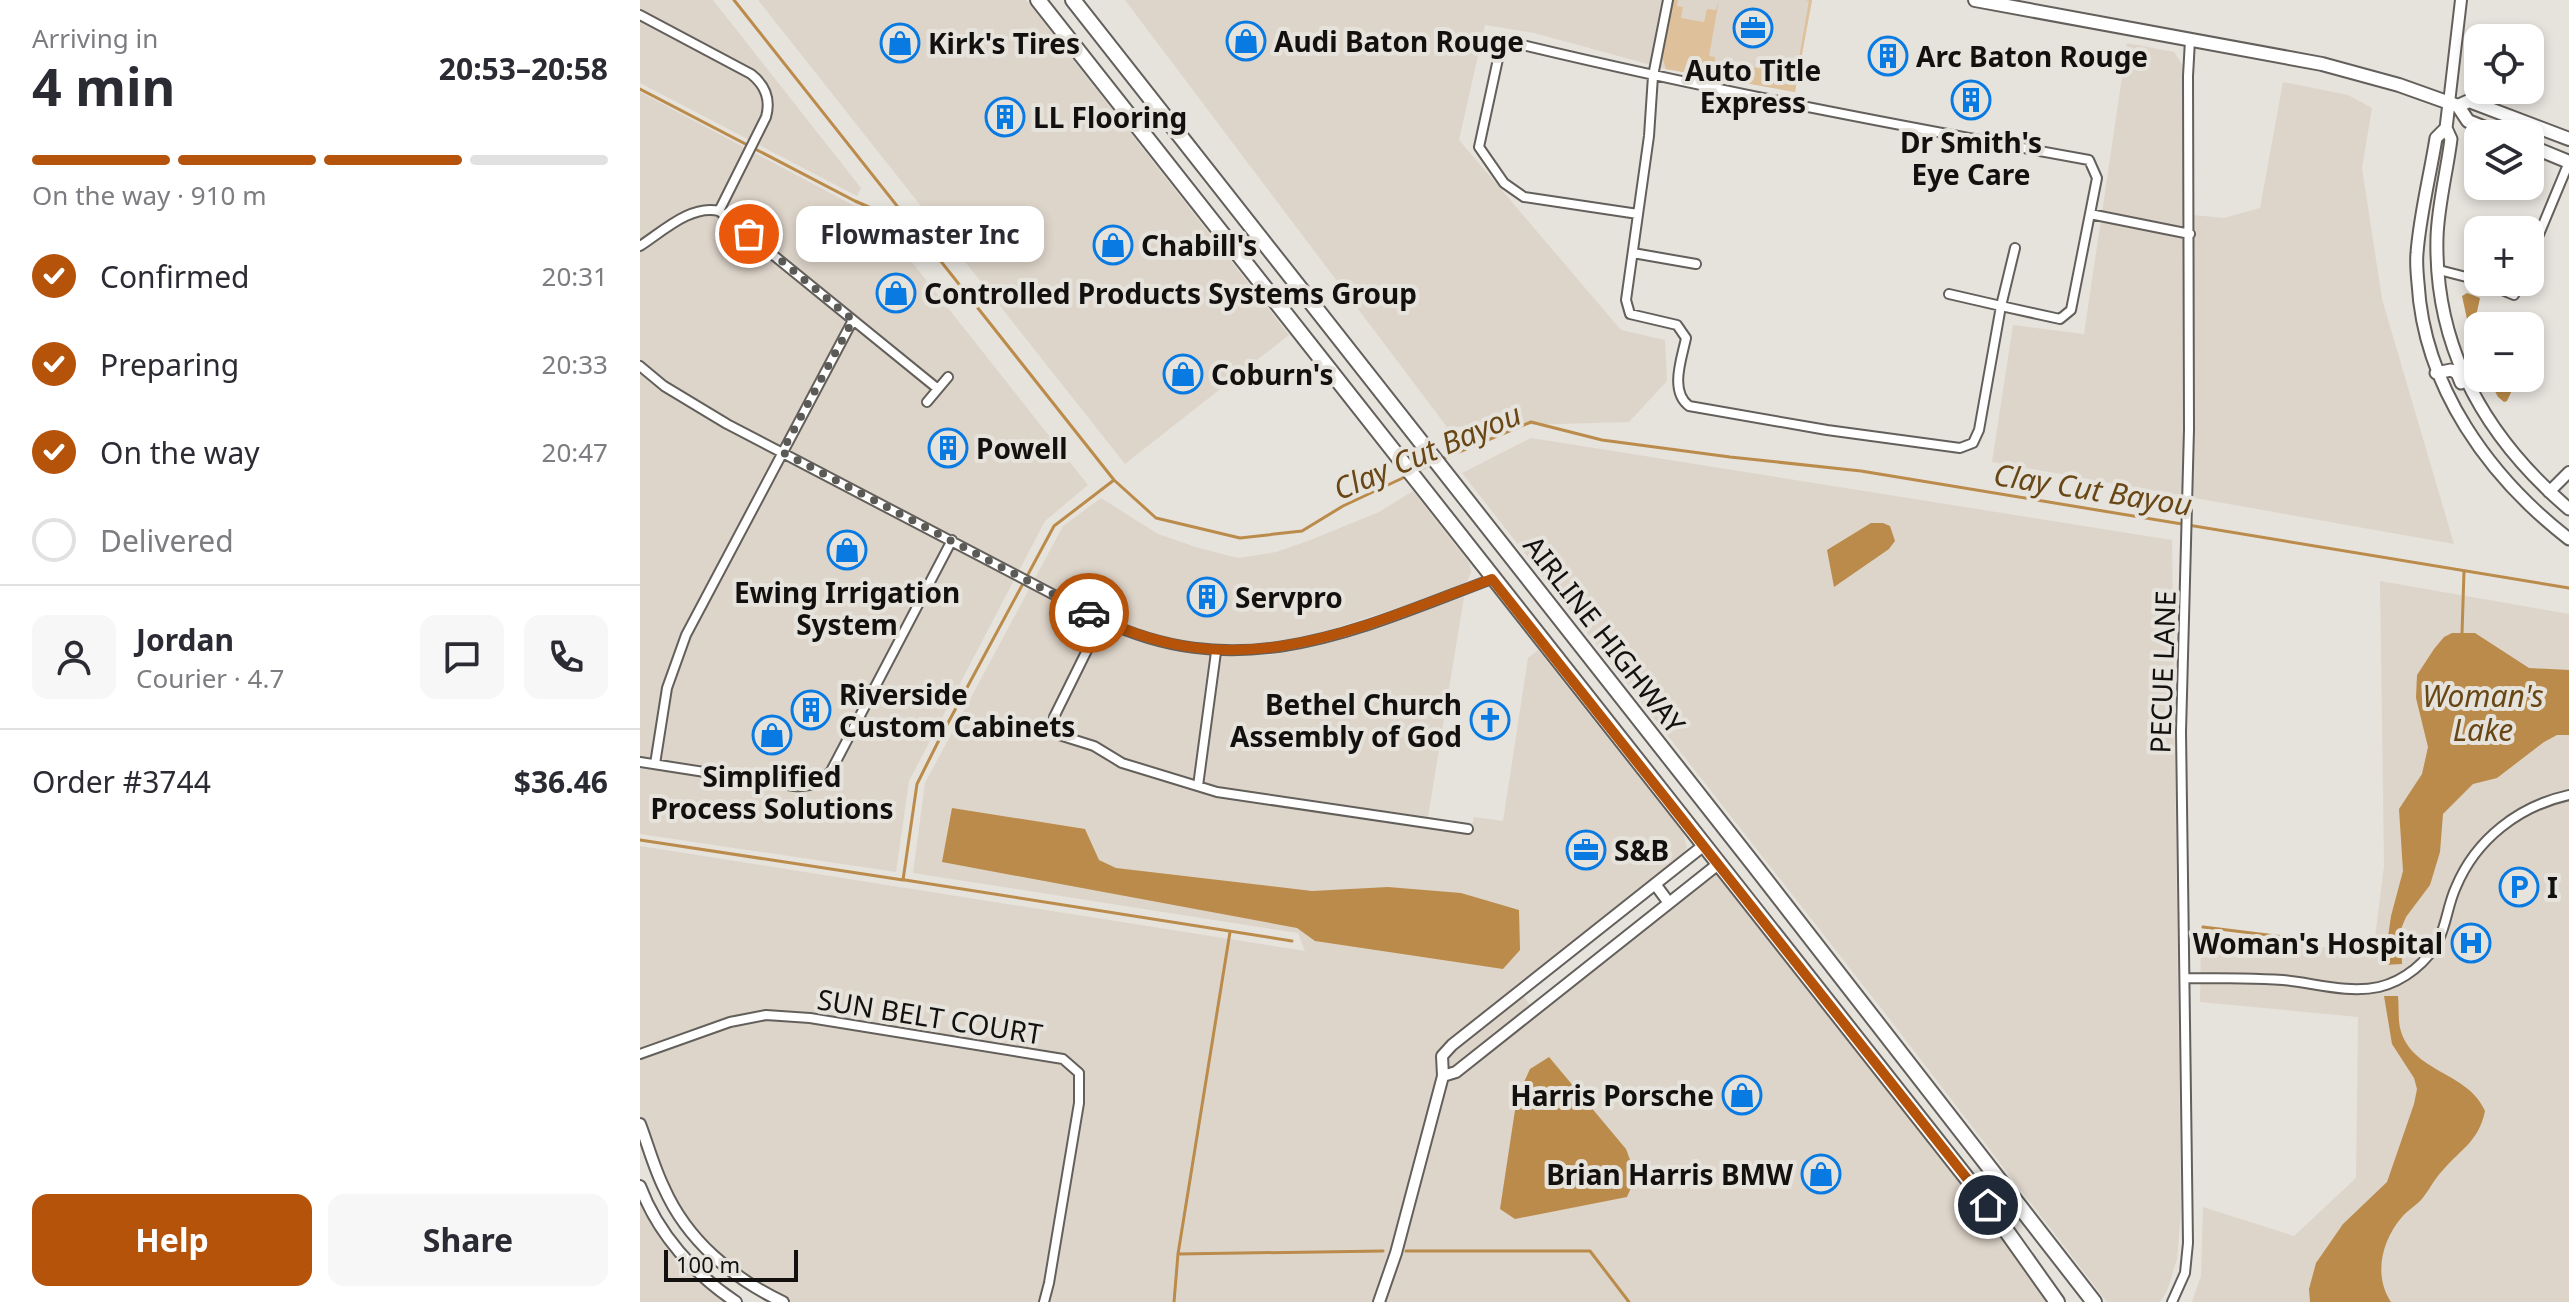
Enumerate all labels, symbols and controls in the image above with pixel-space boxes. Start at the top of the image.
office icon: Auto Title Express [1732,7,1774,49]
text: Arriving in [32,20,158,56]
shop icon: Audi Baton Rouge [1225,20,1267,62]
shop icon: Kirk's Tires [879,22,921,64]
place label: Audi Baton Rouge [1274,22,1524,60]
place label: Kirk's Tires [928,24,1080,62]
map controls [2464,24,2544,392]
button: locate [2464,24,2544,104]
building icon: Arc Baton Rouge [1867,35,1909,77]
place label: Arc Baton Rouge [1916,37,2148,75]
text: 20:53–20:58 [439,48,608,89]
text: 4 min [32,50,175,121]
place label: Auto Title Express [1685,51,1821,121]
building icon: Dr Smith's Eye Care [1950,79,1992,121]
building icon: LL Flooring [984,96,1026,138]
place label: LL Flooring [1033,98,1187,136]
button: layers [2464,120,2544,200]
place label: Dr Smith's Eye Care [1900,123,2042,193]
text: On the way · 910 m [32,177,266,213]
pin [715,200,783,268]
callout: Flowmaster Inc [797,206,1045,262]
icon: bag [727,212,771,256]
text: Flowmaster Inc [820,216,1020,252]
button: + [2464,216,2544,296]
shop icon: Chabill's [1092,224,1134,266]
place label: Chabill's [1141,226,1257,264]
icon: check [32,254,76,298]
text: Confirmed [100,256,250,297]
text: 20:31 [542,258,608,294]
shop icon: Controlled Products Systems Group [875,272,917,314]
place label: Controlled Products Systems Group [924,274,1417,312]
button: − [2464,312,2544,392]
icon: check [32,342,76,386]
text: Preparing [100,344,239,385]
text: 20:33 [542,346,608,382]
shop icon: Coburn's [1162,353,1204,395]
place label: Coburn's [1211,355,1333,393]
water label: Clay Cut Bayou [1327,393,1527,509]
building icon: Powell [927,427,969,469]
place label: Powell [976,429,1068,467]
icon: check [32,430,76,474]
text: On the way [100,432,260,473]
text: 20:47 [542,434,608,470]
water label: Clay Cut Bayou [1991,453,2195,525]
text: Delivered [100,520,234,561]
street label: AIRLINE HIGHWAY [1516,527,1694,741]
shop icon: Ewing Irrigation System [826,529,868,571]
place label: Ewing Irrigation System [734,573,960,643]
courier [1049,573,1129,653]
building icon: Servpro [1186,576,1228,618]
place label: Servpro [1235,578,1343,616]
street label: PECUE LANE [2140,590,2184,754]
icon: car [1067,591,1111,635]
button: person [32,615,116,699]
button: chat [420,615,504,699]
button: phone [524,615,608,699]
text: Jordan [136,619,234,660]
text: Courier · 4.7 [136,660,284,696]
place label: Riverside Custom Cabinets [839,675,1075,745]
water label: Woman's Lake [2422,675,2544,750]
place label: Bethel Church Assembly of God [1230,685,1462,755]
building icon: Riverside Custom Cabinets [790,689,832,731]
church icon: Bethel Church Assembly of God [1469,699,1511,741]
shop icon: Simplified Process Solutions [751,714,793,756]
place label: Simplified Process Solutions [650,757,894,827]
text: Order #3744 [32,761,211,802]
text: $36.46 [514,761,608,802]
office icon: S&B [1565,829,1607,871]
place label: S&B [1614,831,1669,869]
parking icon: I [2498,866,2540,908]
place label: I [2547,868,2558,906]
hospital icon: Woman's Hospital [2450,922,2492,964]
place label: Woman's Hospital [2193,924,2443,962]
street label: SUN BELT COURT [815,979,1046,1053]
shop icon: Harris Porsche [1721,1074,1763,1116]
place label: Harris Porsche [1510,1076,1714,1114]
shop icon: Brian Harris BMW [1800,1153,1842,1195]
place label: Brian Harris BMW [1546,1155,1794,1193]
pin [1954,1171,2022,1239]
icon: home [1966,1183,2010,1227]
button: Help [32,1194,312,1286]
button: Share [328,1194,608,1286]
scale bar [664,1246,798,1282]
text: 100 m [676,1249,740,1279]

